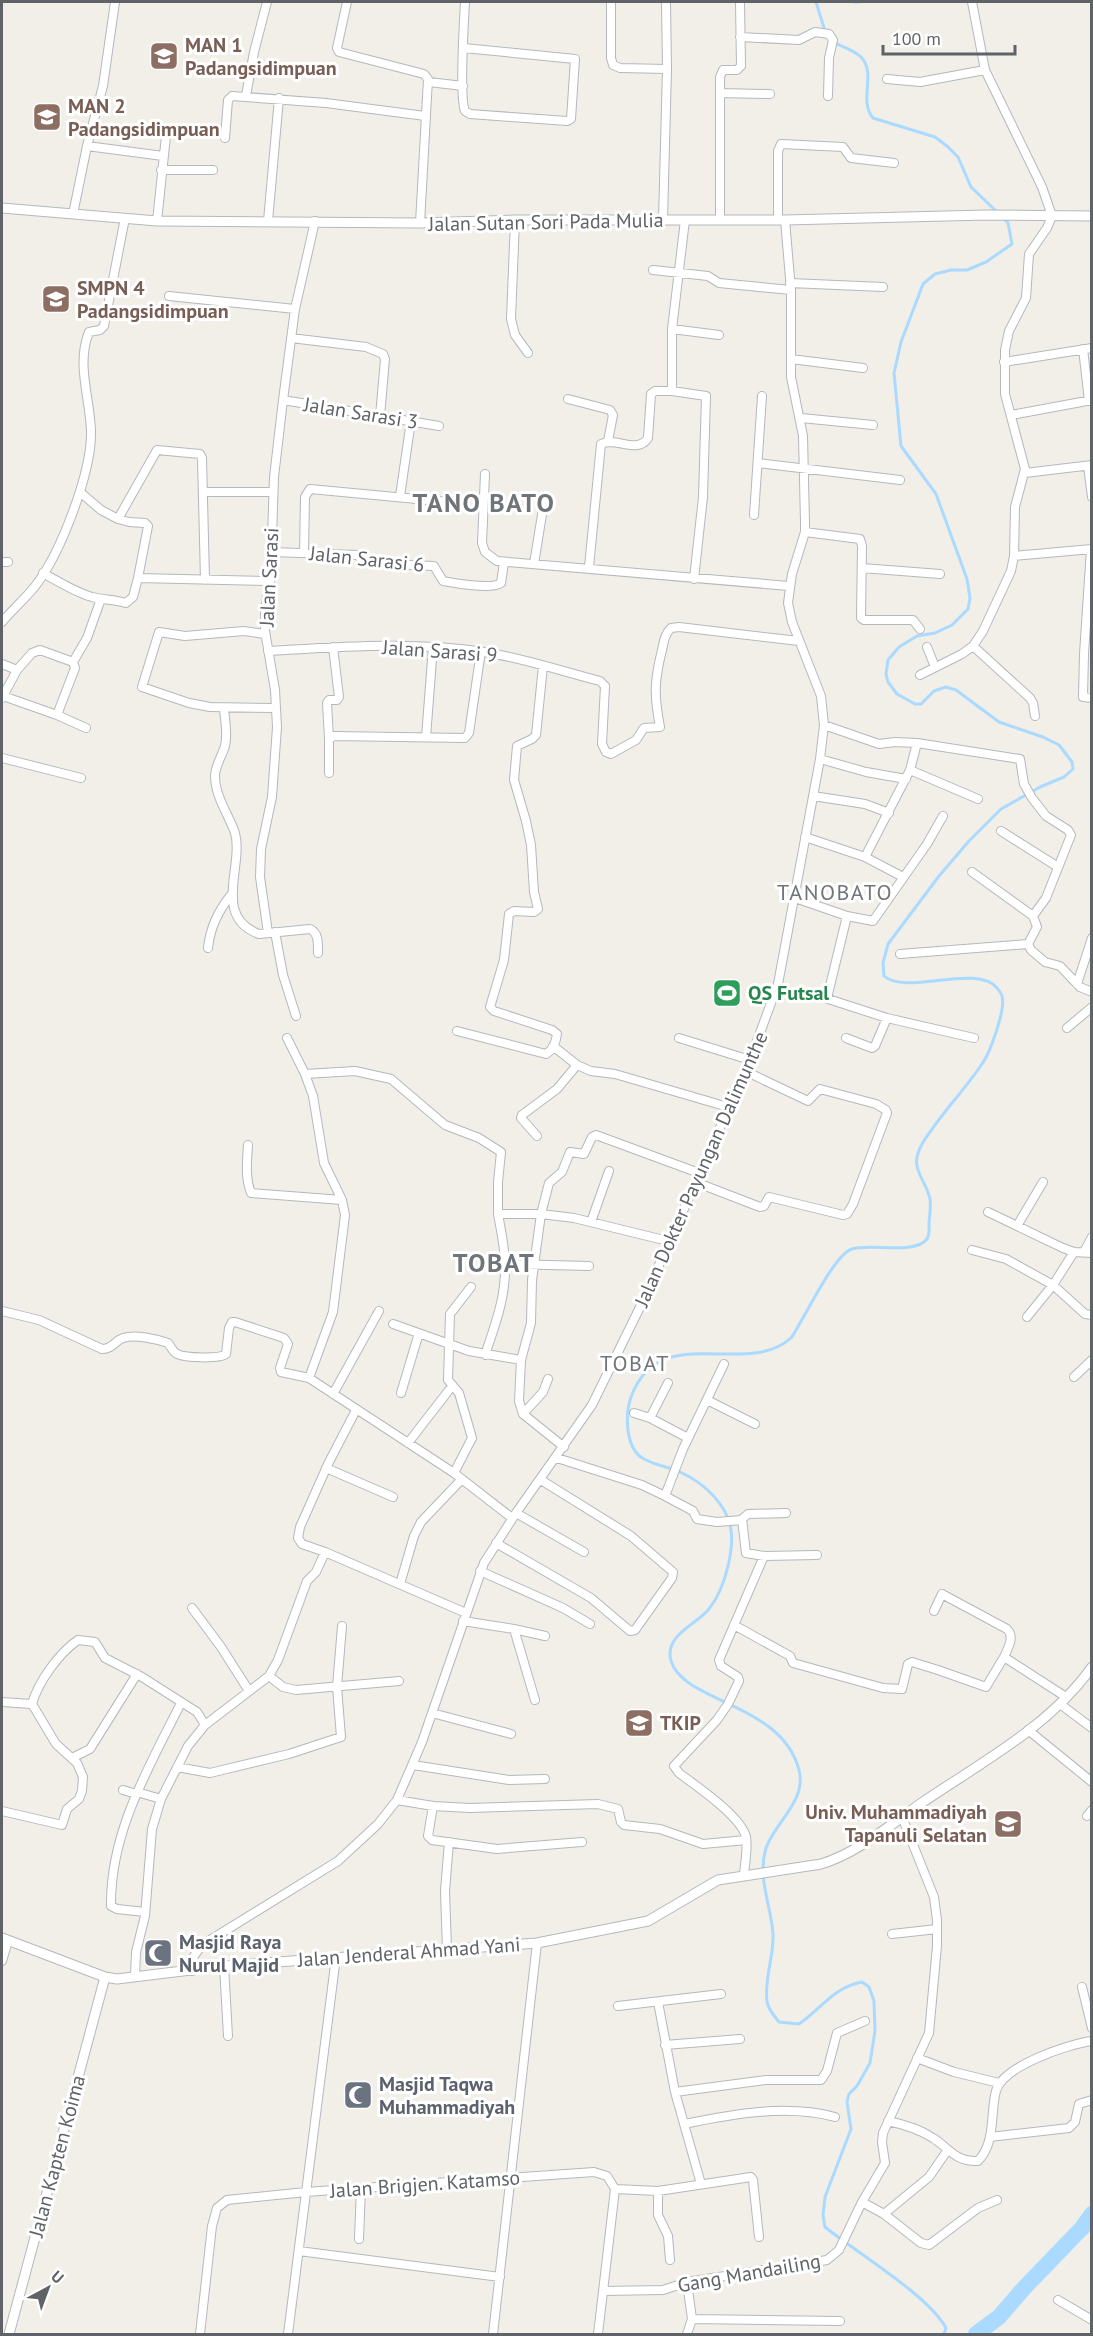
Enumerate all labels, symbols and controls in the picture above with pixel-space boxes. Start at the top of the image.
scale bar [883,18,1015,56]
text: 100 m [892,27,941,50]
place label: MAN 1 Padangsidimpuan [185,32,337,81]
school or university icon: MAN 1 Padangsidimpuan [148,40,180,72]
place label: MAN 2 Padangsidimpuan [68,93,220,142]
school or university icon: MAN 2 Padangsidimpuan [31,101,63,133]
street label: Jalan Sutan Sori Pada Mulia [427,207,664,237]
place label: SMPN 4 Padangsidimpuan [77,275,229,324]
school or university icon: SMPN 4 Padangsidimpuan [40,283,72,315]
street label: Jalan Sarasi 3 [301,391,420,435]
district label: TANO BATO [413,486,555,519]
street label: Jalan Sarasi [253,527,285,628]
street label: Jalan Sarasi 6 [307,540,426,578]
street label: Jalan Sarasi 9 [381,634,498,668]
district label: TANOBATO [777,878,893,906]
sports icon: QS Futsal [711,977,743,1009]
place label: QS Futsal [748,980,829,1006]
street label: Jalan Dokter Payungan Dalimunthe [628,1027,774,1312]
district label: TOBAT [453,1246,535,1279]
district label: TOBAT [600,1349,670,1377]
school or university icon: TKIP [623,1707,655,1739]
place label: TKIP [660,1710,701,1736]
place label: Univ. Muhammadiyah Tapanuli Selatan [805,1799,987,1848]
school or university icon: Univ. Muhammadiyah Tapanuli Selatan [992,1808,1024,1840]
place label: Masjid Raya Nurul Majid [179,1929,281,1978]
street label: Jalan Jenderal Ahmad Yani [296,1931,521,1973]
mosque icon: Masjid Raya Nurul Majid [142,1937,174,1969]
place label: Masjid Taqwa Muhammadiyah [379,2071,515,2120]
street label: Jalan Kapten Koima [23,2072,91,2241]
mosque icon: Masjid Taqwa Muhammadiyah [342,2079,374,2111]
street label: Jalan Brigjen. Katamso [328,2164,521,2204]
street label: Gang Mandailing [675,2248,823,2298]
north arrow [18,2258,78,2318]
text: U [47,2266,68,2288]

